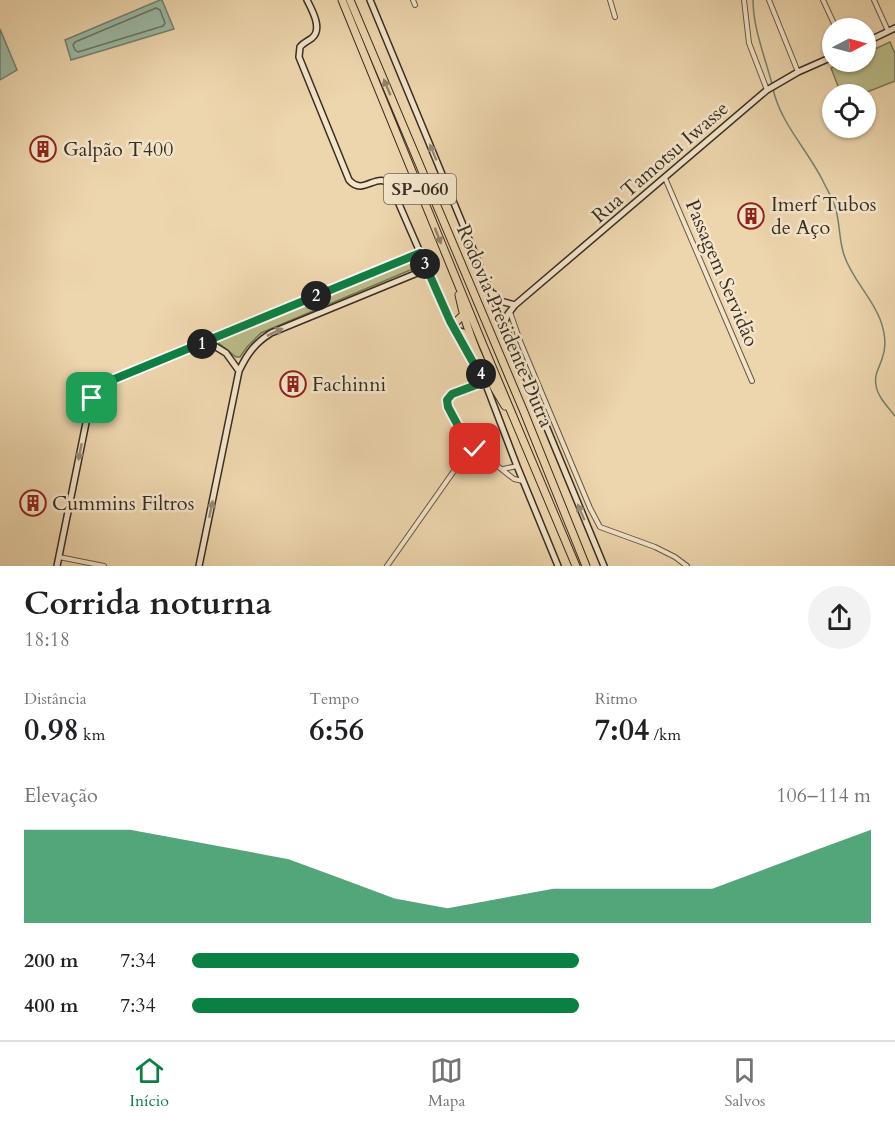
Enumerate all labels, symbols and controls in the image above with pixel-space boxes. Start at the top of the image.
north arrow [822,18,876,72]
map controls [822,18,876,138]
one-way arrow [382,79,391,96]
button: locate [822,84,876,138]
street label: Rua Tamotsu Iwasse [586,95,734,229]
building icon: Galpão T400 [28,134,58,164]
place label: Galpão T400 [63,136,174,163]
one-way arrow [428,143,437,161]
road number: SP-060 [384,174,456,204]
place label: Imerf Tubos de Aço [771,191,876,241]
street label: Passagem Servidão [679,195,765,351]
building icon: Imerf Tubos de Aço [736,201,766,231]
street label: Rodovia Presidente Dutra [450,221,560,432]
one-way arrow [434,228,444,246]
pin: 3 [410,249,440,279]
text: 3 [421,253,429,275]
pin: 2 [301,281,331,311]
text: 2 [312,285,320,307]
one-way arrow [266,328,283,337]
pin: 1 [187,329,217,359]
text: 1 [198,333,206,355]
pin: 4 [466,359,496,389]
text: 4 [477,363,485,385]
building icon: Fachinni [278,369,308,399]
place label: Fachinni [312,371,386,398]
pin [66,372,117,423]
icon: arrive [75,381,108,414]
pin [449,423,500,474]
icon: check [458,432,491,465]
one-way arrow [75,442,84,461]
building icon: Cummins Filtros [18,488,48,518]
place label: Cummins Filtros [52,490,194,517]
one-way arrow [207,500,217,518]
one-way arrow [576,503,585,521]
text: Corrida noturna [24,581,272,626]
button: share [808,586,871,649]
text: 18:18 [24,626,70,653]
text: Distância [24,688,87,710]
text: Tempo [309,688,359,710]
text: Ritmo [595,688,637,710]
text: 0.98 [24,710,79,751]
text: 6:56 [309,710,364,751]
text: 7:04 [595,710,649,751]
text: km [79,724,105,746]
text: /km [649,724,681,746]
text: Elevação [24,782,98,809]
text: 106–114 m [776,782,871,809]
text: 200 m [24,947,79,974]
text: 7:34 [120,947,156,974]
text: 400 m [24,992,79,1019]
text: 7:34 [120,992,156,1019]
tab: Início [129,1054,169,1112]
tab: Mapa [428,1054,465,1112]
tab: Salvos [724,1054,765,1112]

